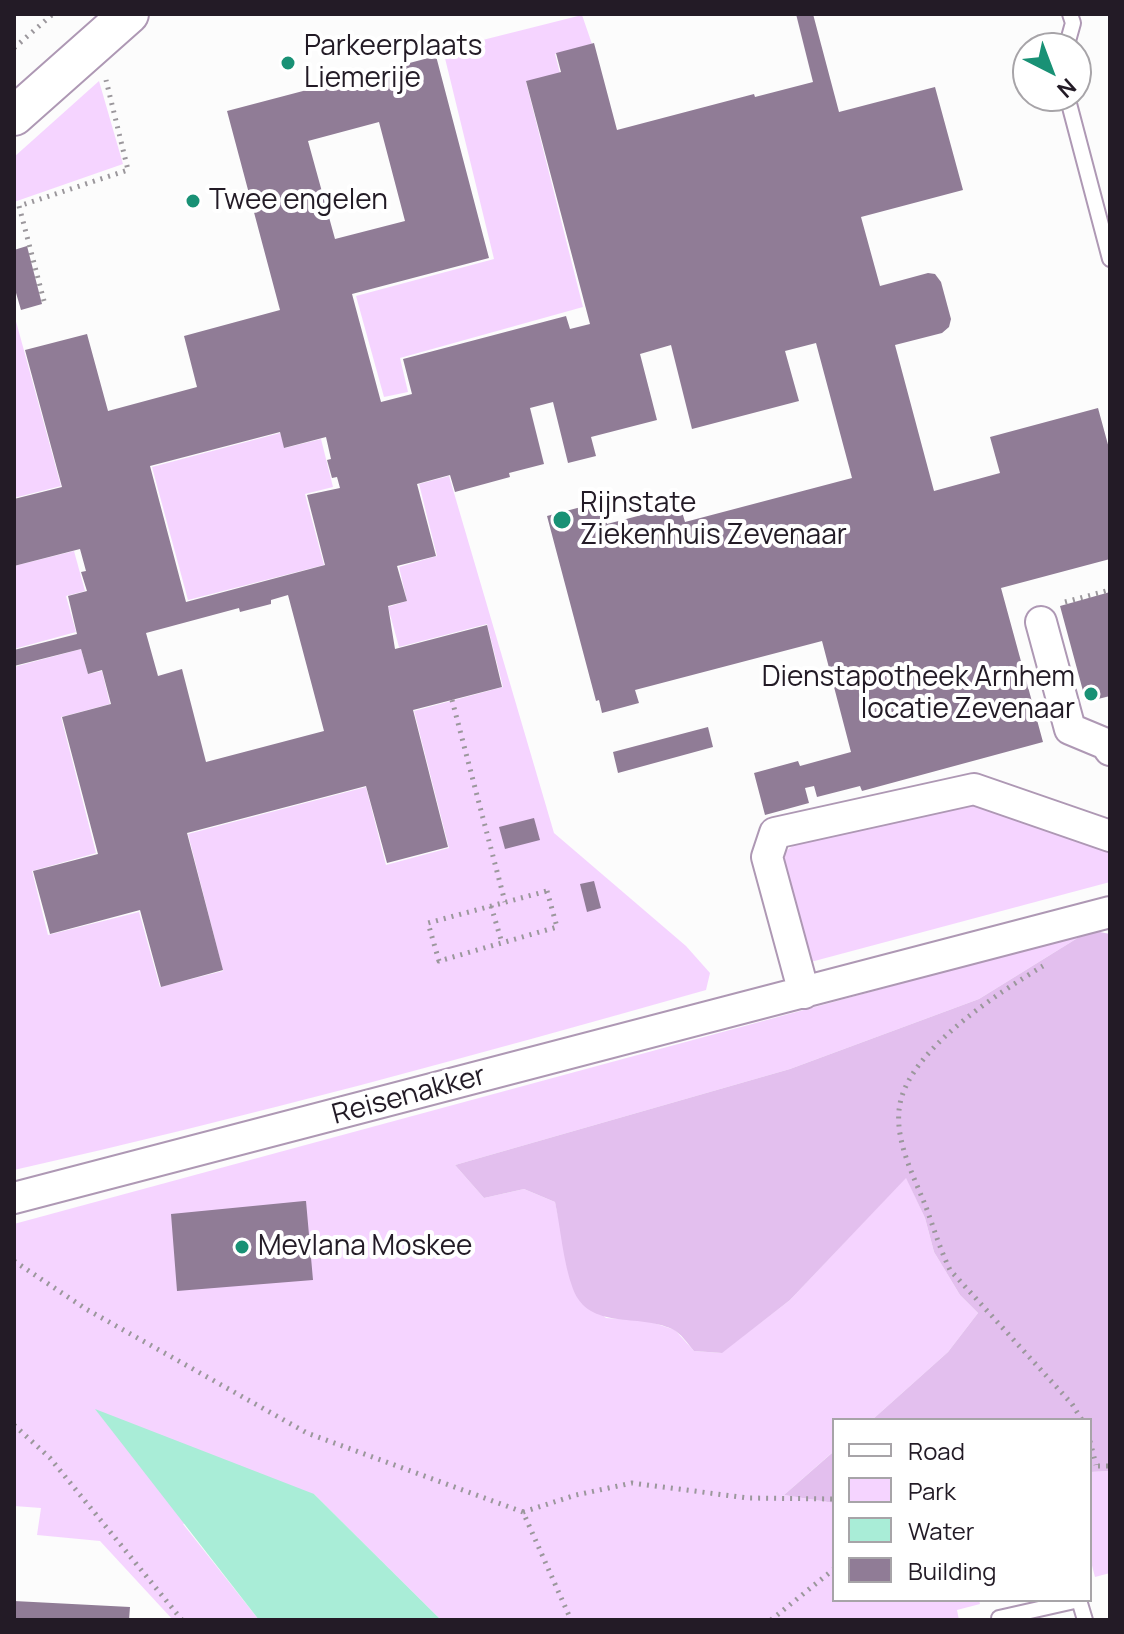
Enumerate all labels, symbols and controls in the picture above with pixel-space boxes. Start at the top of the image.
place label: Parkeerplaats Liemerije [304,30,482,96]
north arrow [1012,32,1092,112]
marker: Parkeerplaats Liemerije [279,54,297,72]
text: N [1051,72,1083,105]
place label: Twee engelen [209,184,388,218]
marker: Twee engelen [184,192,202,210]
place label: Rijnstate Ziekenhuis Zevenaar [580,487,847,553]
marker: Rijnstate Ziekenhuis Zevenaar [551,509,573,531]
place label: Dienstapotheek Arnhem locatie Zevenaar [762,661,1075,727]
marker: Dienstapotheek Arnhem locatie Zevenaar [1082,685,1100,703]
street label: Reisenakker [329,1059,489,1133]
place label: Mevlana Moskee [258,1230,472,1264]
marker: Mevlana Moskee [233,1238,251,1256]
legend [832,1418,1092,1602]
text: Road [908,1434,965,1467]
text: Park [908,1474,956,1507]
text: Water [908,1514,975,1547]
text: Building [908,1554,996,1587]

